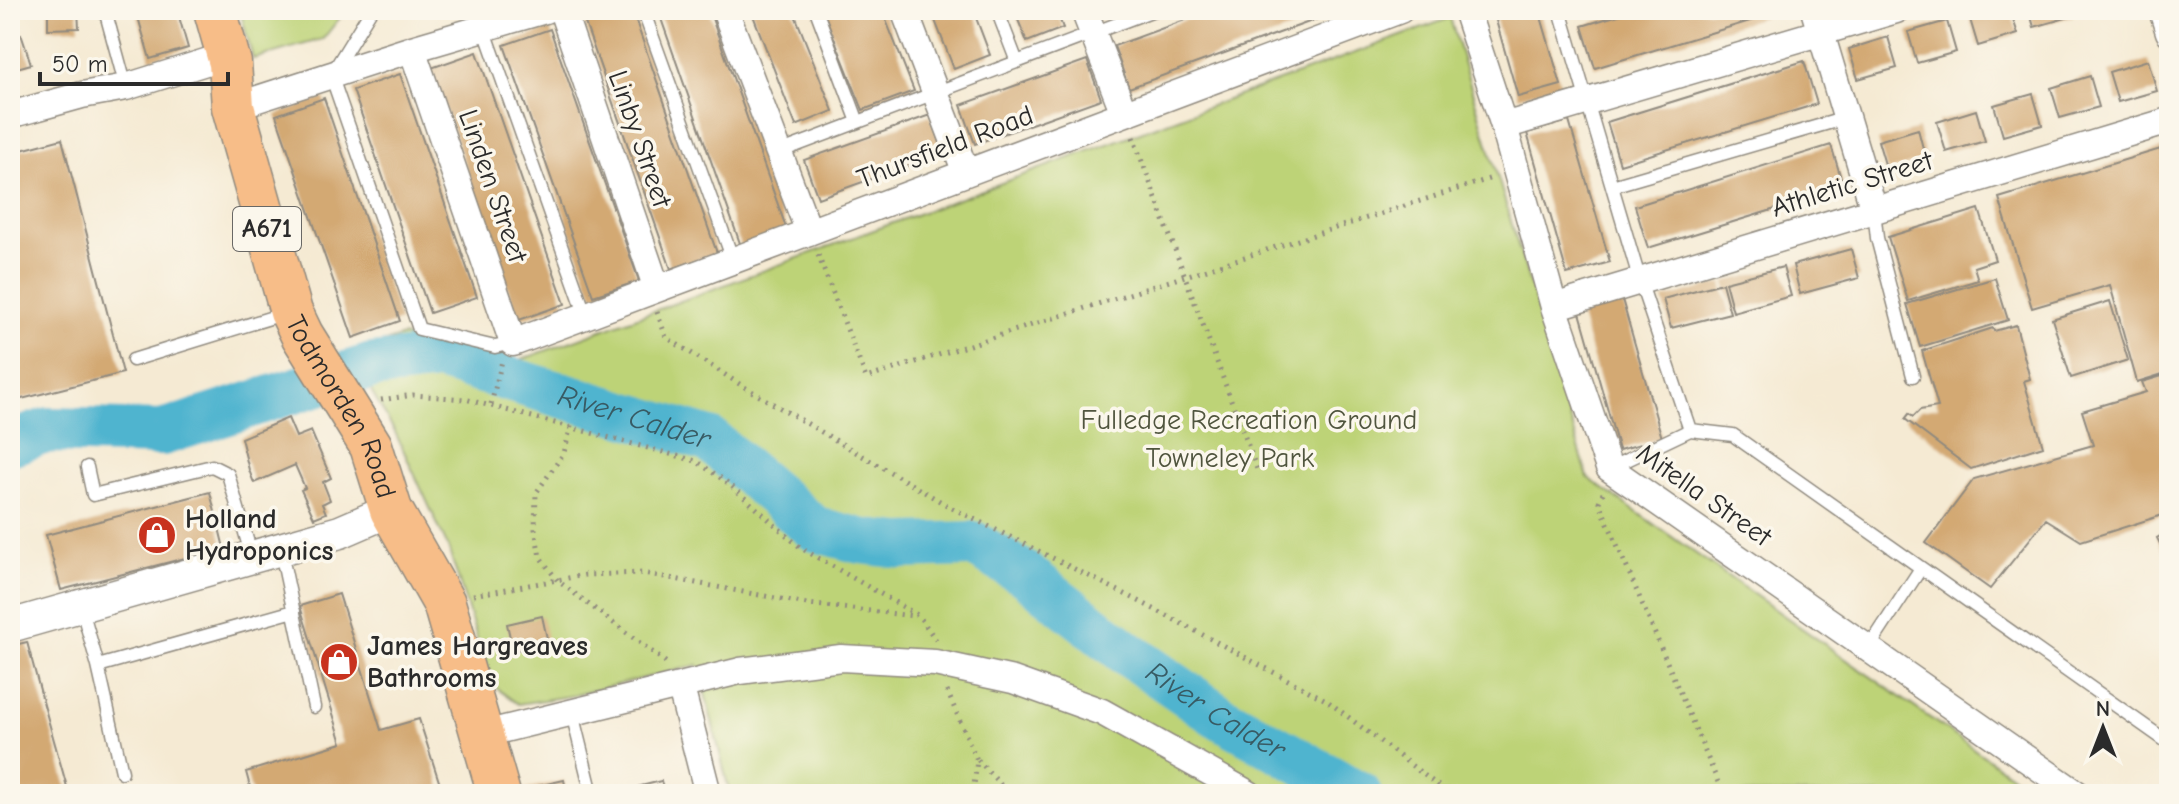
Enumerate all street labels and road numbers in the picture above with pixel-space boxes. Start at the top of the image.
street label: Linby Street [602,66,679,213]
street label: Thursfield Road [852,99,1038,195]
street label: Linden Street [452,105,534,268]
street label: Athletic Street [1768,144,1937,224]
road number: A671 [233,207,301,251]
street label: Todmorden Road [279,310,402,502]
street label: Mitella Street [1630,437,1778,554]

